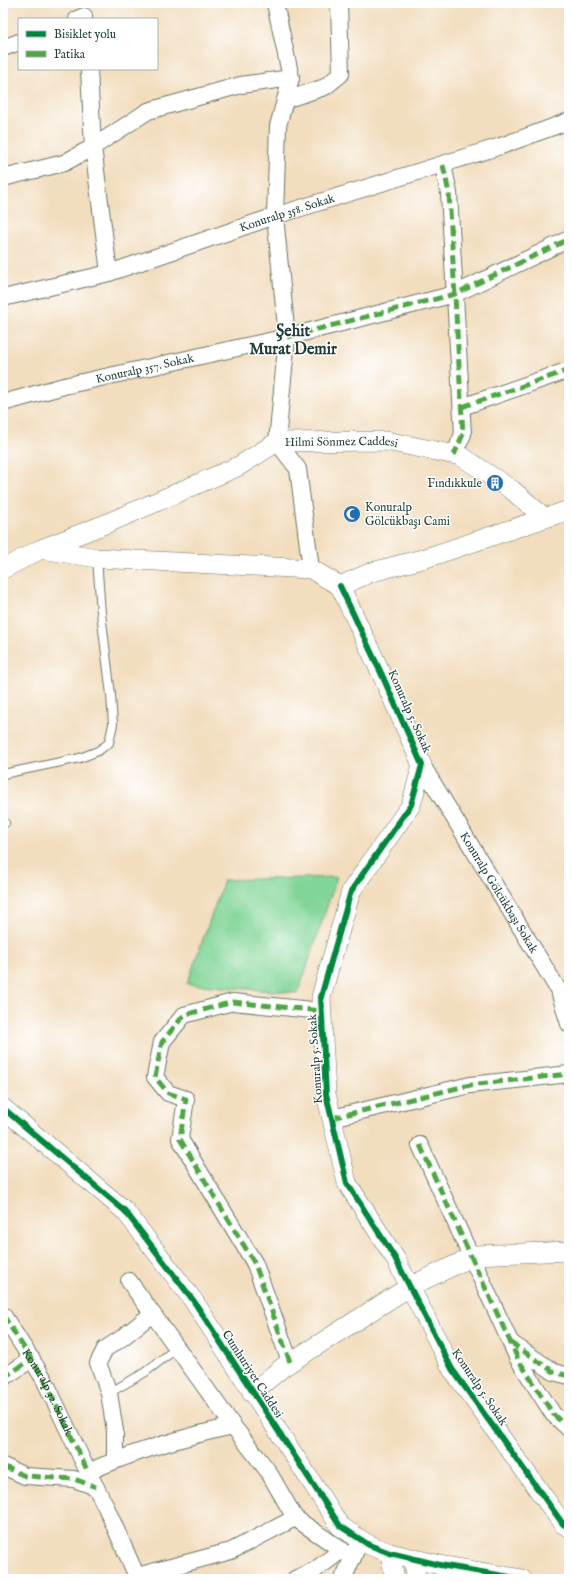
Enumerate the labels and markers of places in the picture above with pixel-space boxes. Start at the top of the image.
building icon: Fındıkkule [485,473,505,493]
place label: Fındıkkule [427,476,482,491]
place label: Konuralp Gölcükbaşı Cami [365,500,450,529]
mosque icon: Konuralp Gölcükbaşı Cami [342,504,362,524]

